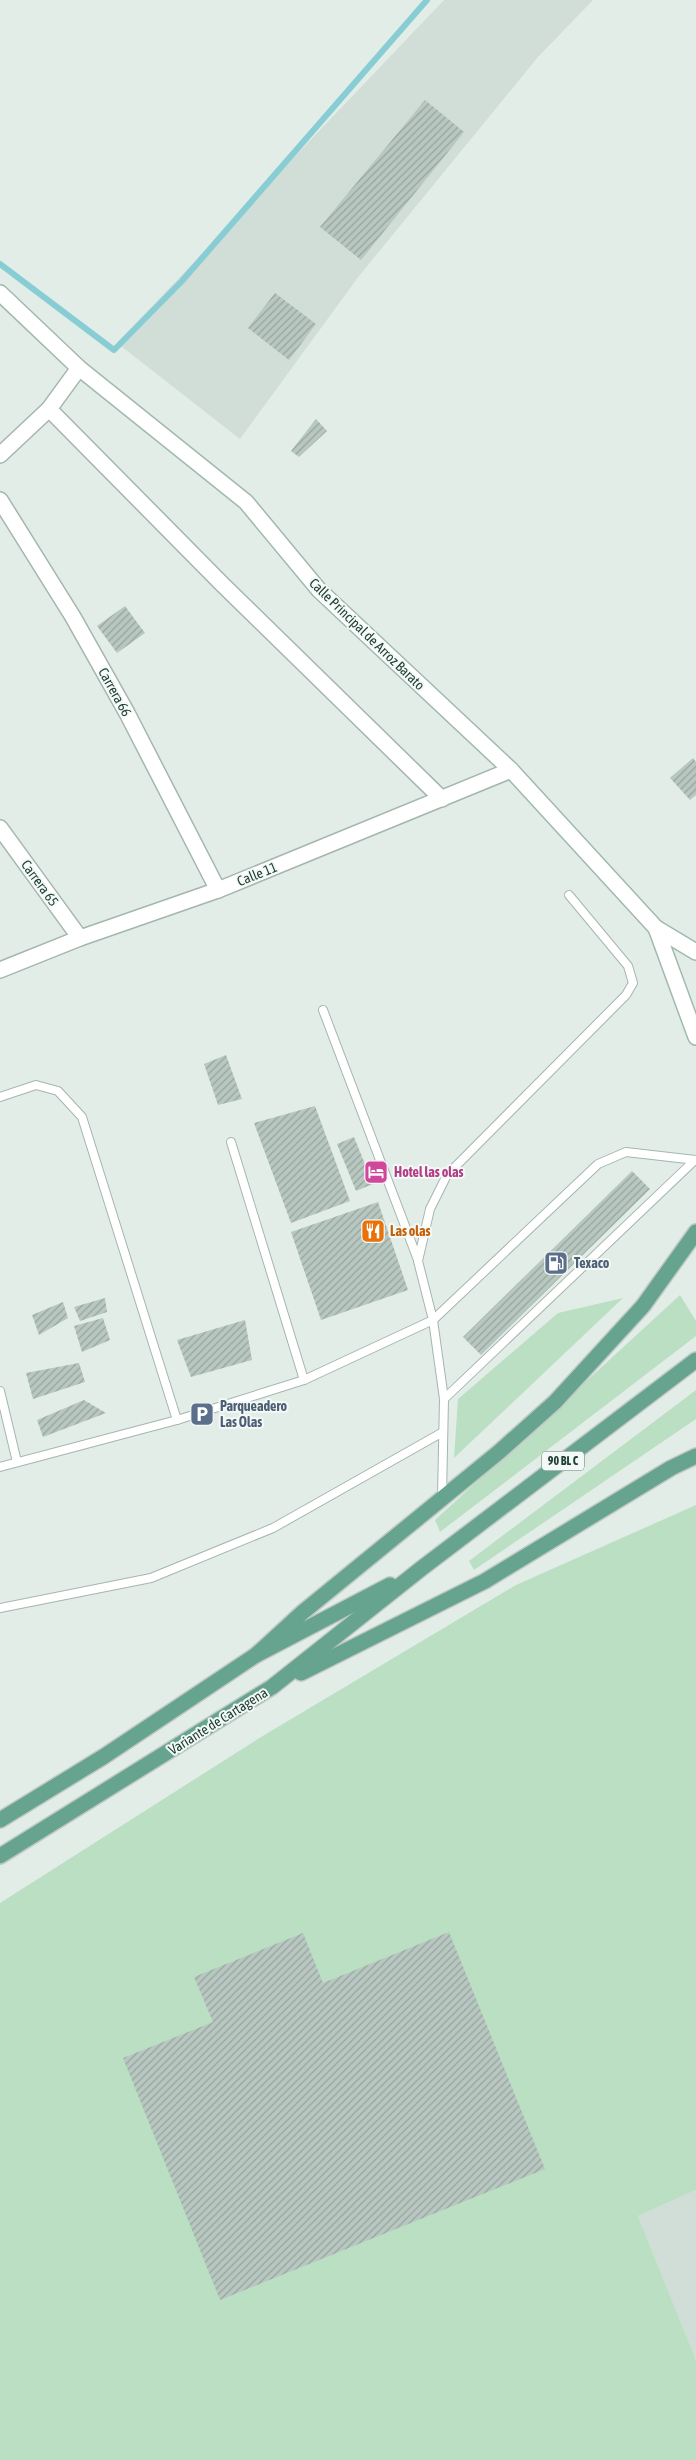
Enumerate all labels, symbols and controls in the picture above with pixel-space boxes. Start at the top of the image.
street label: Calle Principal de Arroz Barato [306,575,428,693]
street label: Carrera 66 [95,665,135,719]
street label: Carrera 65 [18,857,62,909]
street label: Calle 11 [235,859,279,889]
hotel icon: Hotel las olas [363,1159,389,1185]
place label: Hotel las olas [394,1164,463,1180]
restaurant icon: Las olas [360,1218,386,1244]
place label: Las olas [390,1223,431,1239]
fuel station icon: Texaco [543,1250,569,1276]
place label: Texaco [574,1255,610,1271]
place label: Parqueadero Las Olas [220,1398,288,1430]
parking icon: Parqueadero Las Olas [189,1401,215,1427]
road number: 90 BL C [542,1452,584,1470]
street label: Variante de Cartagena [166,1684,270,1758]

